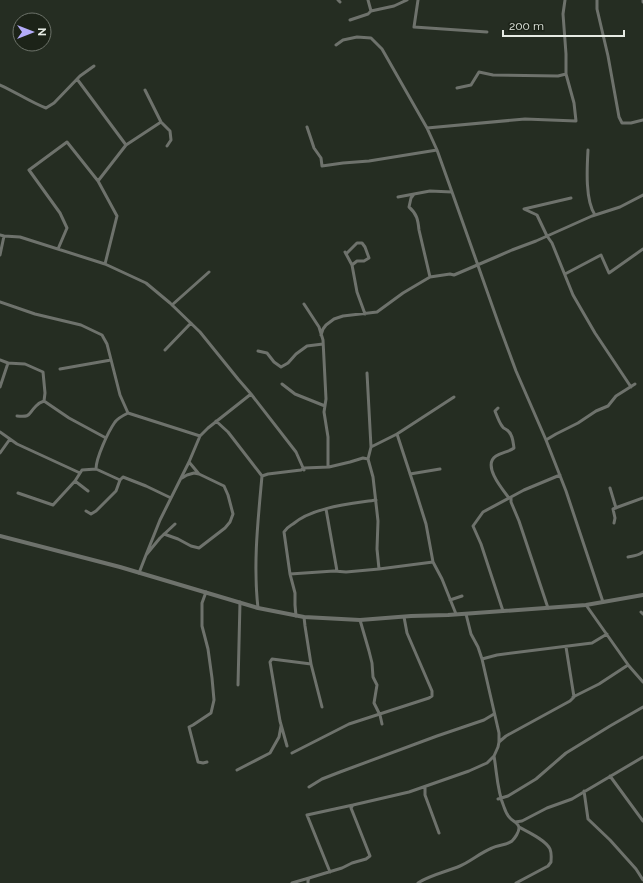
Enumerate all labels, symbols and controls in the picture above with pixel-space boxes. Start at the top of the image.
north arrow [12,12,52,52]
scale bar [503,12,624,38]
text: 200 m [509,19,544,33]
text: N [35,28,48,36]

